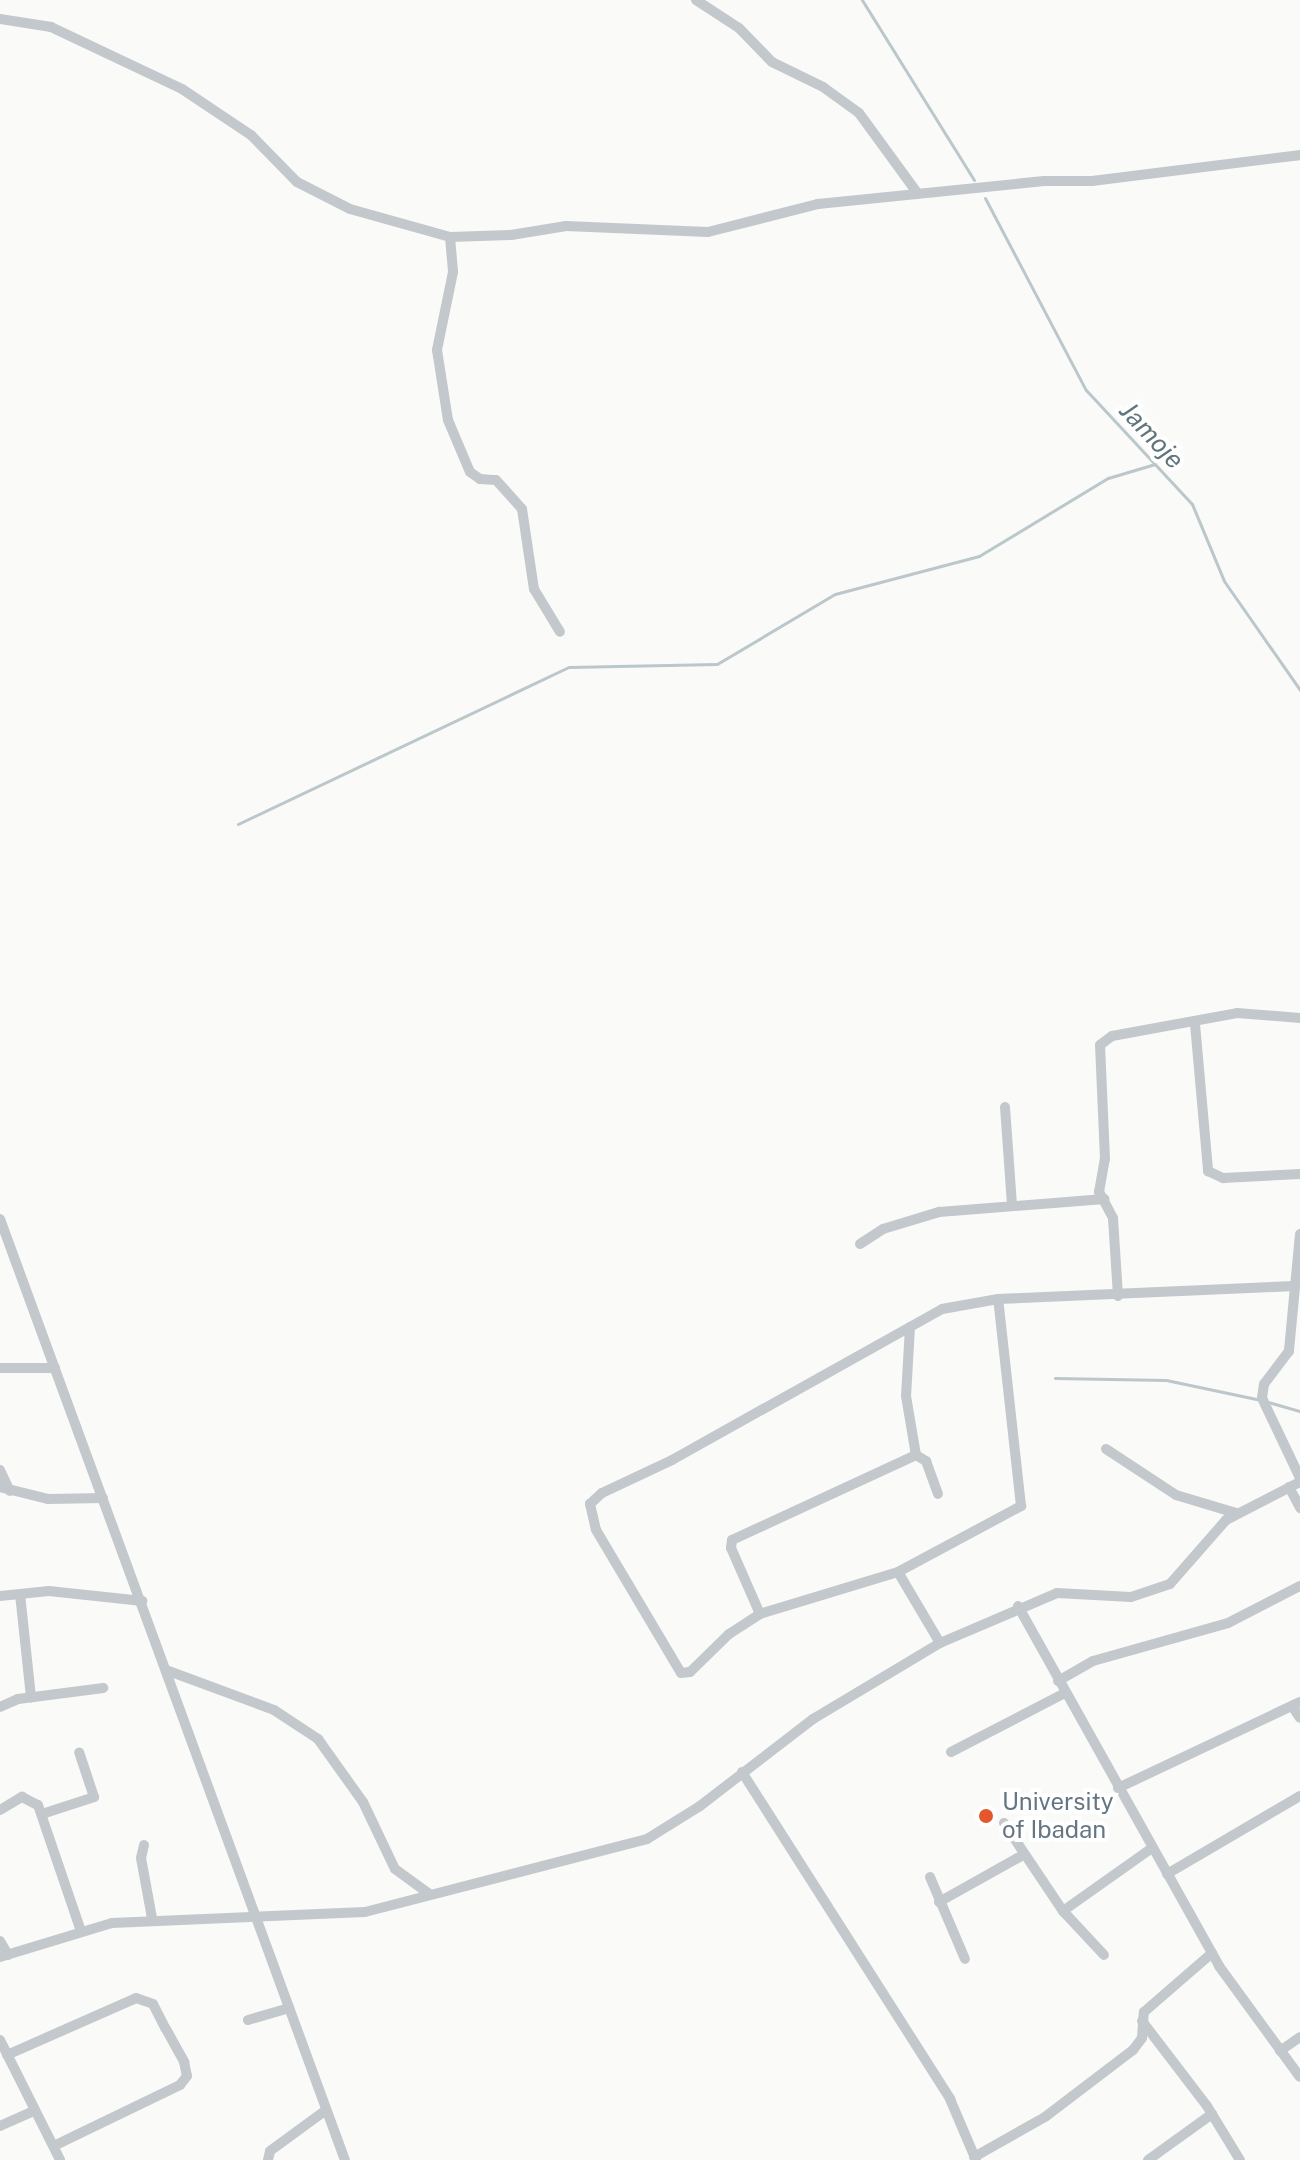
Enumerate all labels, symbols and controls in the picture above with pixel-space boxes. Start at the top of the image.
water label: Jamoje [1113,395,1191,475]
place label: University of Ibadan [1002,1788,1114,1844]
marker: University of Ibadan [977,1807,995,1825]

